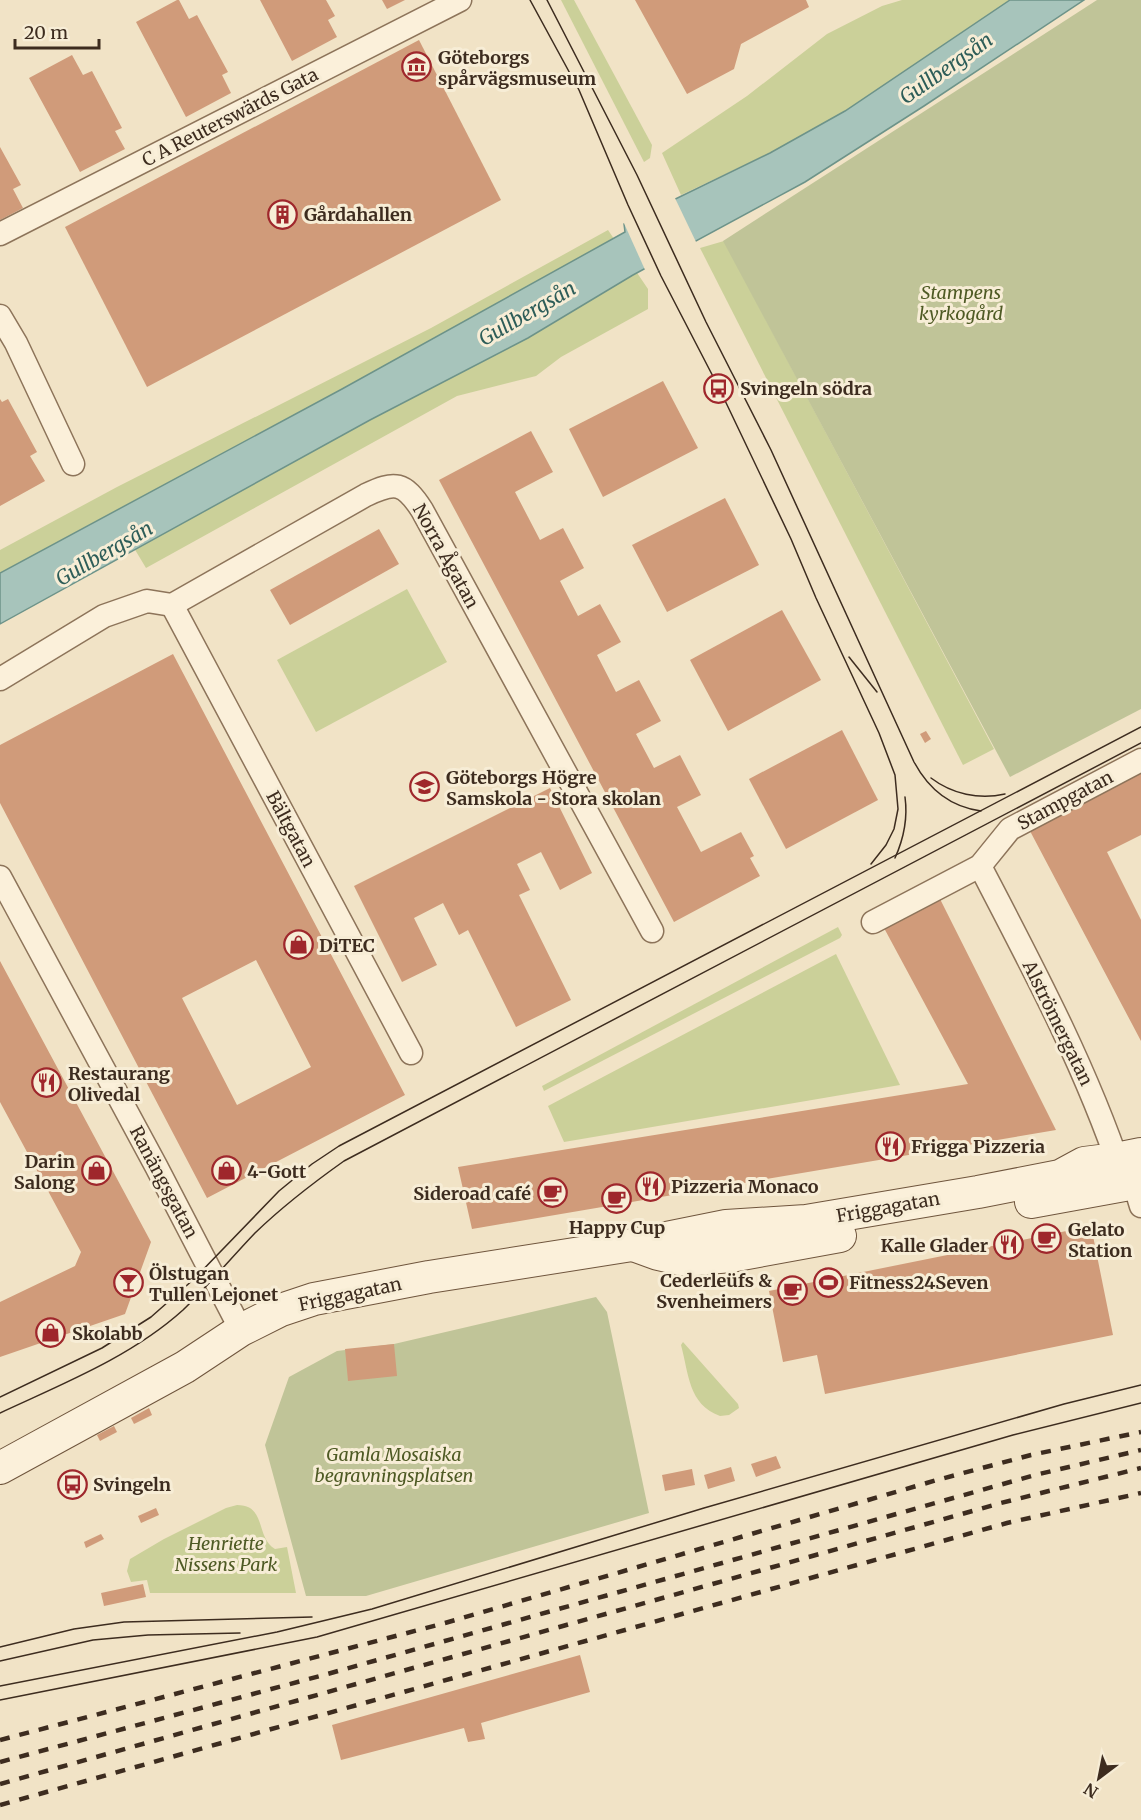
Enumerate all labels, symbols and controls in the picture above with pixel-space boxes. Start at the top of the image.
scale bar [15,12,99,50]
text: 20 m [24,21,68,44]
water label: Gullbergsån [895,27,997,109]
place label: Göteborgs spårvägsmuseum [438,46,596,90]
museum icon: Göteborgs spårvägsmuseum [401,51,433,83]
street label: C A Reuterswärds Gata [138,62,322,171]
building icon: Gårdahallen [267,198,299,230]
place label: Gårdahallen [304,203,412,226]
water label: Gullbergsån [474,275,580,351]
park label: Stampens kyrkogård [919,281,1003,325]
bus stop icon: Svingeln södra [703,372,735,404]
place label: Svingeln södra [740,377,872,400]
street label: Norra Ågatan [408,500,484,612]
water label: Gullbergsån [51,515,157,591]
street label: Stampgatan [1013,765,1117,835]
place label: Göteborgs Högre Samskola - Stora skolan [446,766,661,810]
school or university icon: Göteborgs Högre Samskola - Stora skolan [409,771,441,803]
street label: Bältgatan [261,787,321,871]
shop icon: DiTEC [282,929,314,961]
place label: DiTEC [319,934,375,957]
street label: Alströmergatan [1017,956,1098,1089]
place label: Restaurang Olivedal [68,1062,170,1106]
restaurant icon: Restaurang Olivedal [31,1067,63,1099]
street label: Ranängsgatan [125,1122,203,1242]
restaurant icon: Frigga Pizzeria [874,1130,906,1162]
place label: Frigga Pizzeria [911,1135,1045,1158]
place label: Darin Salong [14,1150,75,1194]
shop icon: Darin Salong [80,1155,112,1187]
shop icon: 4-Gott [210,1155,242,1187]
place label: 4-Gott [247,1160,307,1183]
restaurant icon: Pizzeria Monaco [634,1170,666,1202]
place label: Pizzeria Monaco [671,1175,819,1198]
cafe icon: Sideroad café [536,1177,568,1209]
place label: Sideroad café [413,1182,531,1205]
cafe icon: Happy Cup [601,1182,633,1214]
street label: Friggagatan [834,1187,942,1227]
place label: Happy Cup [569,1216,665,1239]
place label: Gelato Station [1068,1218,1132,1262]
cafe icon: Gelato Station [1031,1223,1063,1255]
restaurant icon: Kalle Glader [993,1229,1025,1261]
place label: Kalle Glader [881,1234,988,1257]
place label: Ölstugan Tullen Lejonet [149,1262,279,1306]
sports icon: Fitness24Seven [812,1266,844,1298]
bar icon: Ölstugan Tullen Lejonet [112,1267,144,1299]
place label: Cederleüfs & Svenheimers [656,1269,772,1313]
place label: Fitness24Seven [849,1271,988,1294]
street label: Friggagatan [296,1272,404,1316]
cafe icon: Cederleüfs & Svenheimers [777,1274,809,1306]
shop icon: Skolabb [35,1317,67,1349]
place label: Skolabb [72,1322,143,1345]
park label: Gamla Mosaiska begravningsplatsen [315,1443,474,1487]
bus stop icon: Svingeln [56,1468,88,1500]
place label: Svingeln [93,1473,171,1496]
park label: Henriette Nissens Park [175,1532,277,1576]
north arrow [1069,1748,1129,1808]
text: N [1080,1779,1102,1803]

